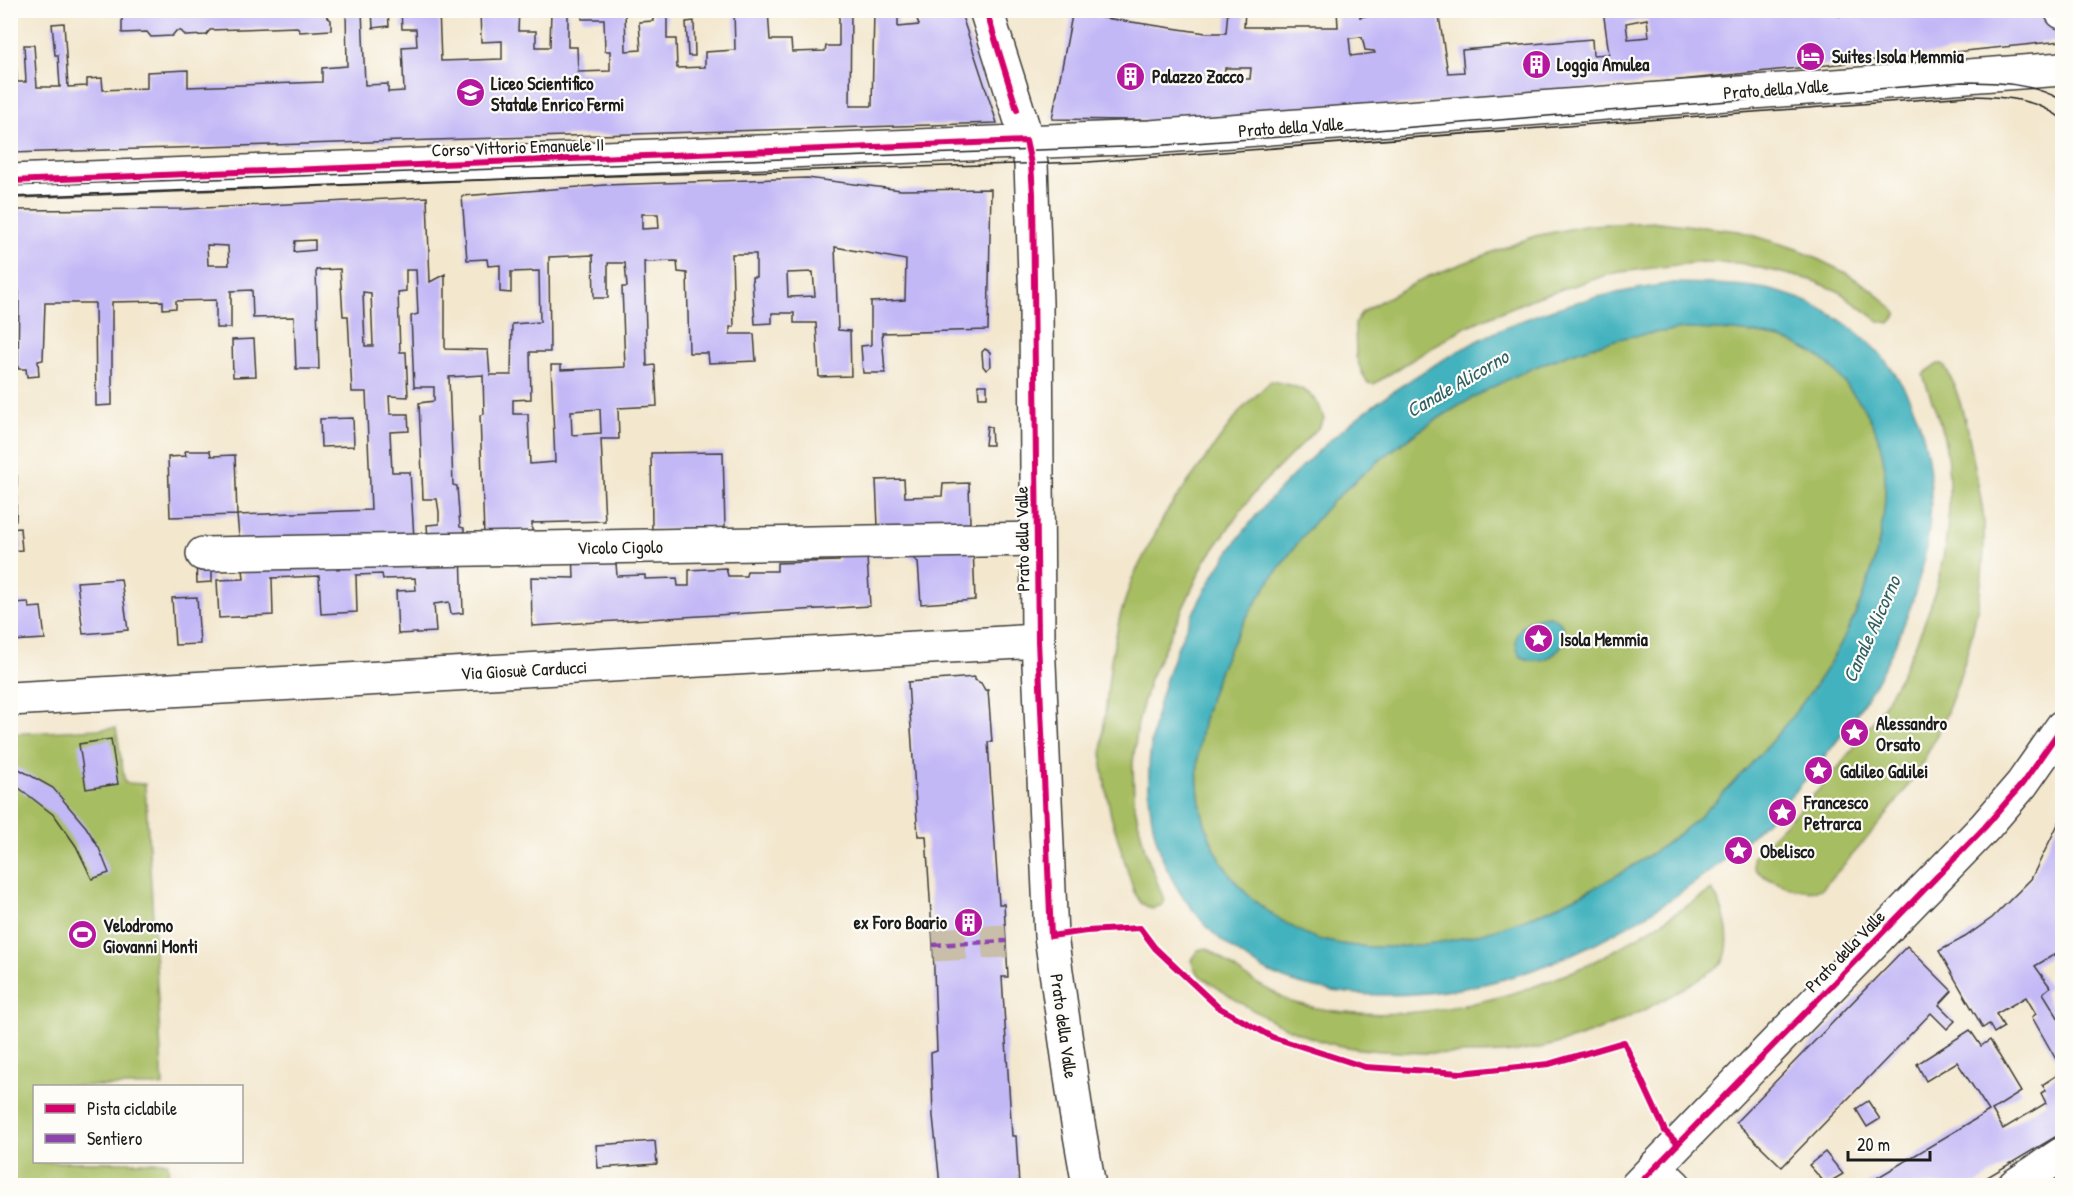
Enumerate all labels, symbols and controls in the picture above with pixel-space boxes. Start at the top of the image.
hotel icon: Suites Isola Memmia [1795,40,1827,72]
place label: Suites Isola Memmia [1832,44,1965,69]
building icon: Loggia Amulea [1520,48,1552,80]
place label: Loggia Amulea [1557,52,1650,78]
building icon: Palazzo Zacco [1115,60,1147,92]
place label: Palazzo Zacco [1152,64,1245,89]
place label: Liceo Scientifico Statale Enrico Fermi [491,71,624,117]
street label: Prato della Valle [1723,73,1829,105]
school or university icon: Liceo Scientifico Statale Enrico Fermi [454,77,486,109]
street label: Prato della Valle [1238,111,1344,143]
street label: Corso Vittorio Emanuele II [431,131,605,163]
water label: Canale Alicorno [1401,342,1515,423]
street label: Prato della Valle [1009,486,1035,592]
street label: Vicolo Cigolo [577,534,663,560]
water label: Canale Alicorno [1836,570,1907,686]
place icon: Isola Memmia [1523,623,1555,655]
place label: Isola Memmia [1560,627,1649,652]
street label: Via Giosuè Carducci [460,654,588,686]
place label: Alessandro Orsato [1876,711,1948,757]
place icon: Alessandro Orsato [1839,717,1871,749]
place icon: Galileo Galilei [1803,755,1835,787]
place label: Galileo Galilei [1840,759,1928,784]
place label: Francesco Petrarca [1803,790,1869,836]
place icon: Francesco Petrarca [1767,796,1799,828]
place icon: Obelisco [1723,835,1755,867]
place label: Obelisco [1760,839,1815,864]
street label: Prato della Valle [1799,904,1891,998]
building icon: ex Foro Boario [952,906,984,938]
place label: ex Foro Boario [854,910,948,935]
place label: Velodromo Giovanni Monti [103,913,198,959]
sports icon: Velodromo Giovanni Monti [66,919,98,951]
street label: Prato della Valle [1044,972,1084,1080]
legend [33,1085,243,1163]
text: Pista ciclabile [87,1096,177,1121]
scale bar [1848,1124,1930,1162]
text: Sentiero [87,1126,142,1151]
text: 20 m [1857,1132,1890,1157]

